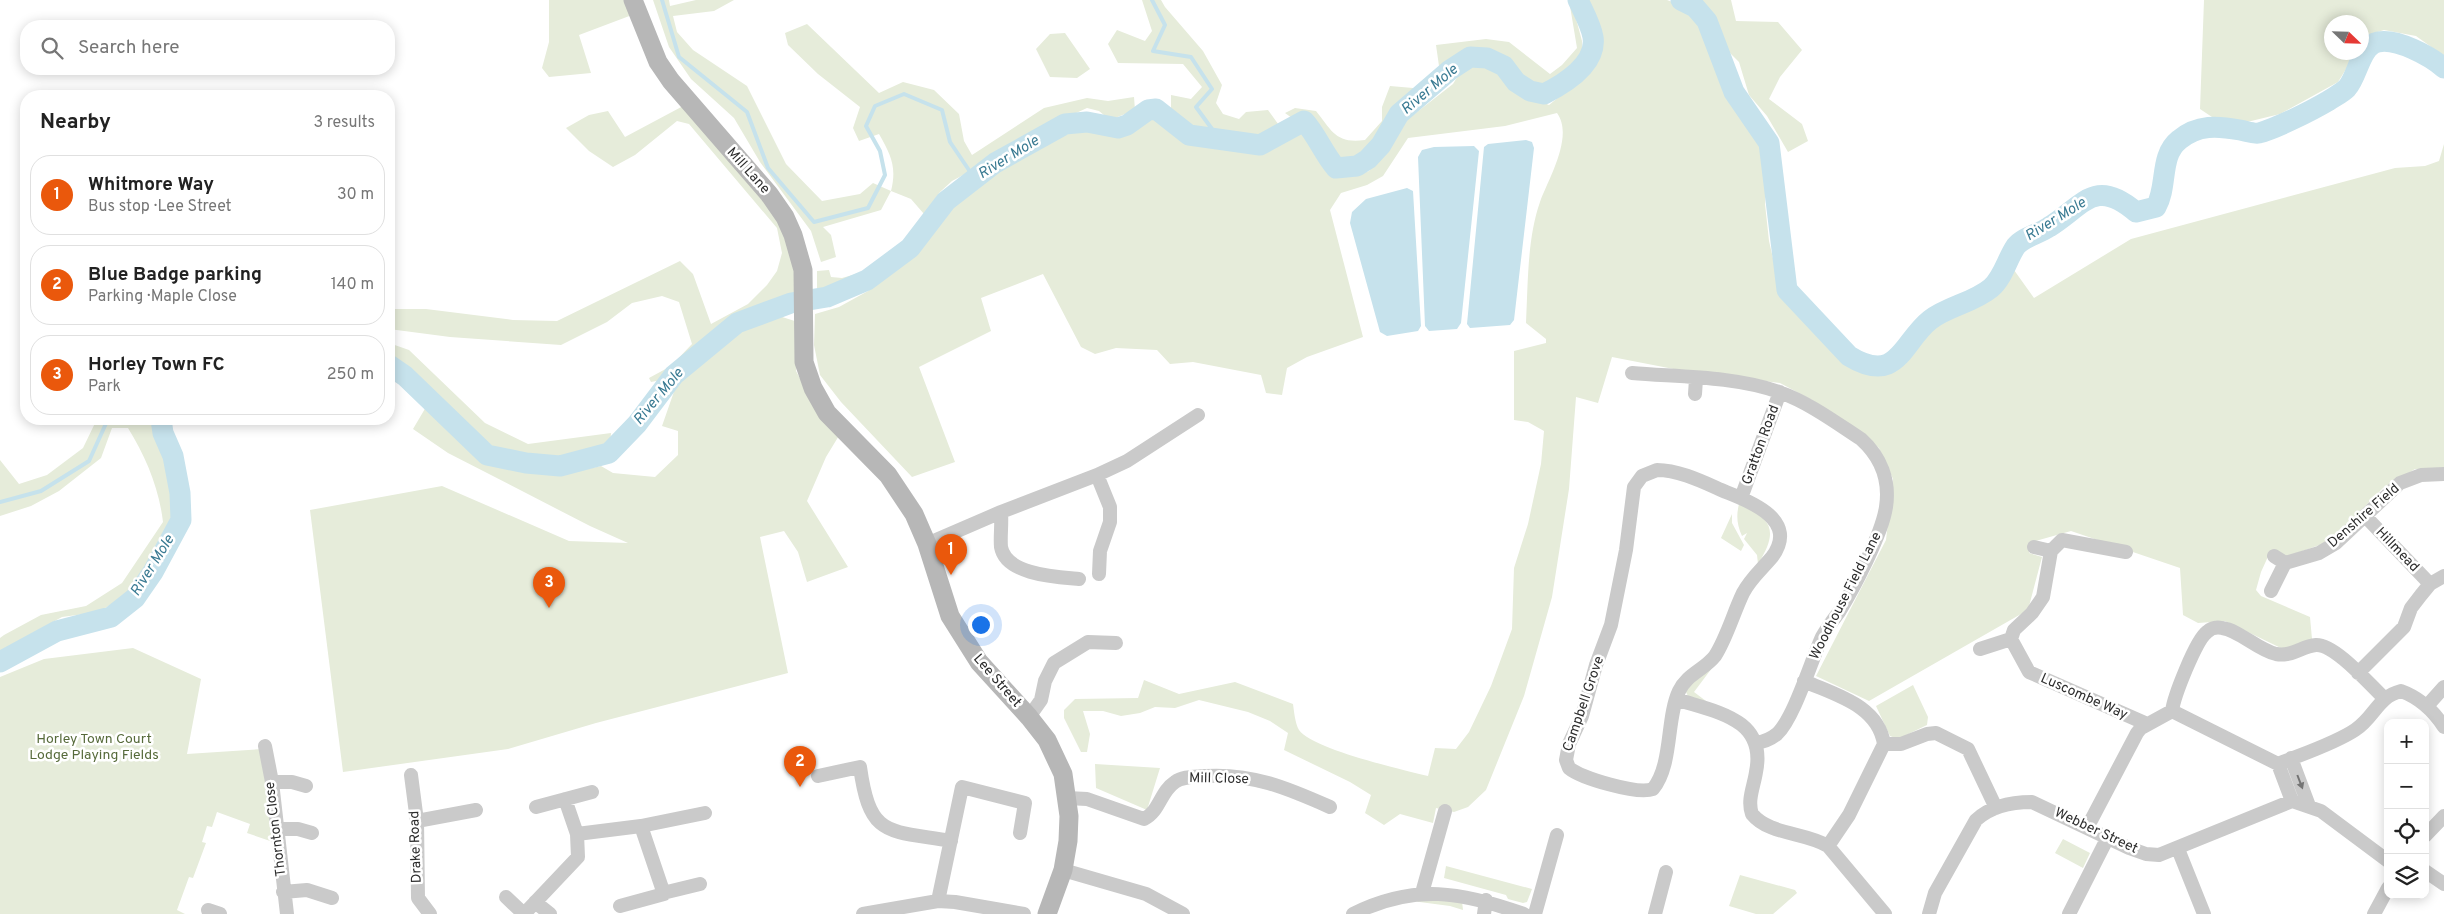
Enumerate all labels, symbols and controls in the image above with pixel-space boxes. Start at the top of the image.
north arrow [2324,15,2369,60]
search box [20,20,395,75]
icon: search [38,34,66,62]
text: Search here [78,36,180,60]
water label: River Mole [1398,61,1463,119]
text: Nearby [40,109,111,136]
text: 3 results [313,113,375,133]
water label: River Mole [975,132,1043,184]
street label: Mill Lane [723,144,773,198]
text: Whitmore Way [88,173,214,197]
text: 1 [54,185,60,205]
text: 30 m [337,185,374,205]
water label: River Mole [2022,194,2090,246]
text: Bus stop · Lee Street [88,197,232,217]
text: Blue Badge parking [88,263,262,287]
text: 2 [52,275,62,295]
text: 140 m [331,275,374,295]
text: Parking · Maple Close [88,287,237,307]
text: Horley Town FC [88,353,225,377]
water label: River Mole [630,364,688,429]
text: 3 [52,365,62,385]
text: 250 m [327,365,374,385]
text: Park [88,377,121,397]
street label: Gratton Road [1739,403,1783,487]
street label: Denshire Field [2325,480,2403,552]
street label: Hillmead [2372,524,2422,576]
street label: Woodhouse Field Lane [1806,529,1886,663]
water label: River Mole [127,532,179,600]
pin: 1 [935,534,967,575]
pin: 3 [533,567,565,608]
your location [968,612,994,638]
street label: Lee Street [969,651,1025,711]
street label: Campbell Grove [1560,654,1608,754]
street label: Luscombe Way [2038,670,2130,724]
map controls [2384,719,2429,899]
button: + [2384,719,2429,764]
park label: Horley Town Court Lodge Playing Fields [29,731,159,764]
pin: 2 [784,746,816,787]
button: − [2384,764,2429,809]
street label: Mill Close [1189,770,1249,788]
one-way arrow [2296,775,2304,790]
street label: Thornton Close [262,781,290,877]
street label: Webber Street [2052,804,2140,858]
button: locate [2384,809,2429,854]
street label: Drake Road [406,811,426,883]
button: layers [2384,854,2429,899]

